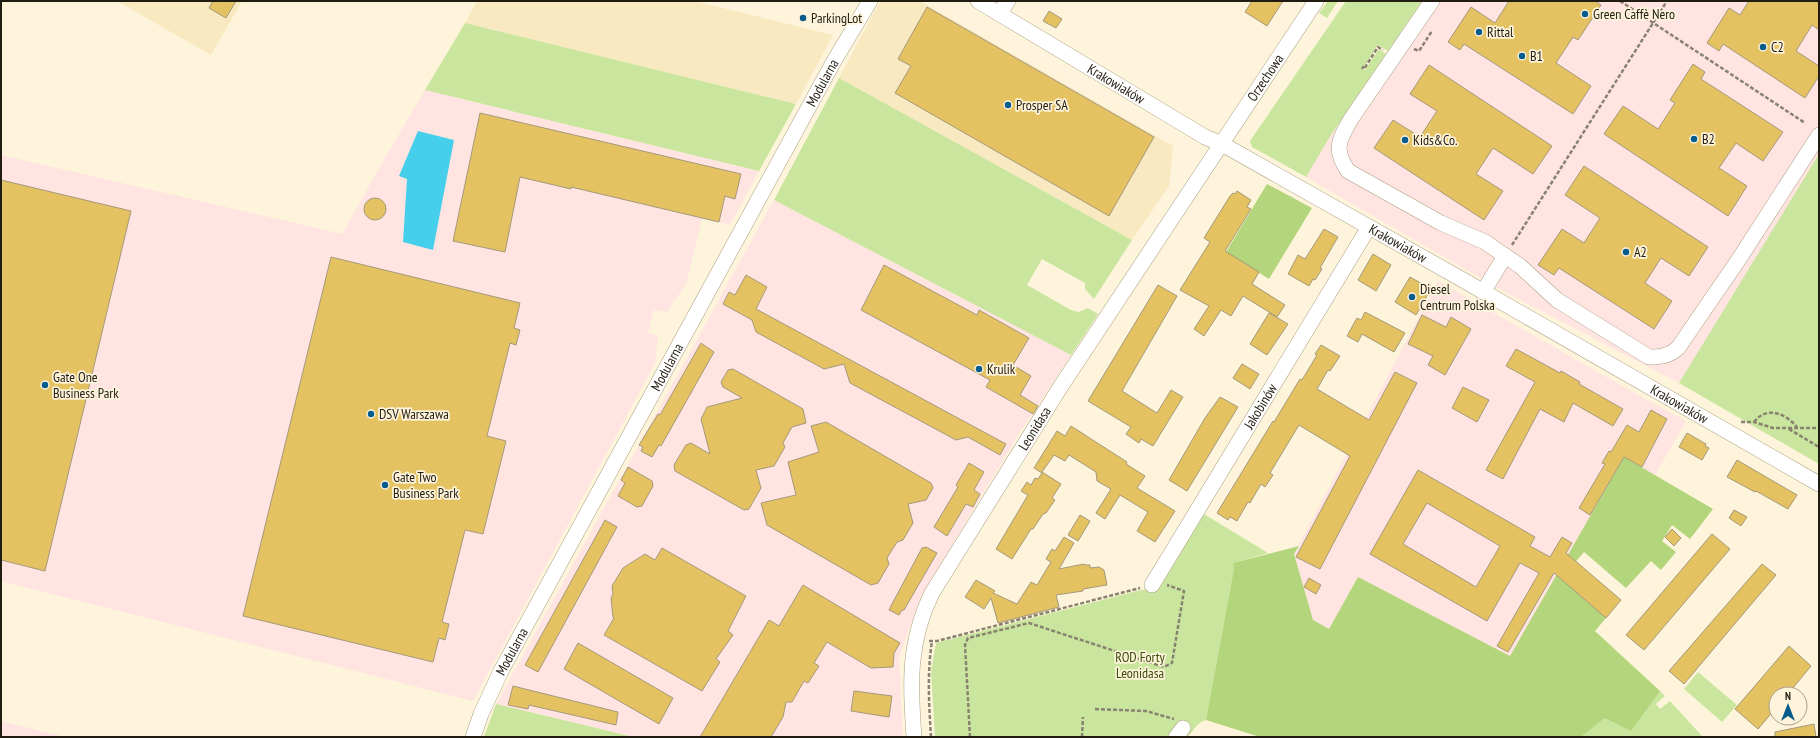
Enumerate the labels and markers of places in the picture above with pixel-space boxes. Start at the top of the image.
place label: Green Caffè Nero [1593,5,1675,23]
place label: ParkingLot [811,9,862,27]
marker: Green Caffè Nero [1580,9,1590,19]
marker: ParkingLot [798,13,808,23]
place label: Rittal [1487,23,1514,41]
marker: Rittal [1474,27,1484,37]
place label: C2 [1771,38,1784,56]
marker: C2 [1758,42,1768,52]
place label: B1 [1530,47,1543,65]
marker: B1 [1517,51,1527,61]
place label: Prosper SA [1016,96,1068,114]
marker: Prosper SA [1003,100,1013,110]
place label: B2 [1702,130,1715,148]
place label: Kids&Co. [1413,131,1457,149]
marker: B2 [1689,134,1699,144]
marker: Kids&Co. [1400,135,1410,145]
place label: A2 [1634,243,1647,261]
marker: A2 [1621,247,1631,257]
place label: Diesel Centrum Polska [1420,280,1495,314]
marker: Diesel Centrum Polska [1407,292,1417,302]
place label: Krulik [987,360,1016,378]
marker: Krulik [974,364,984,374]
place label: Gate One Business Park [53,368,119,402]
marker: Gate One Business Park [40,380,50,390]
place label: DSV Warszawa [379,405,449,423]
marker: DSV Warszawa [366,409,376,419]
place label: Gate Two Business Park [393,468,459,502]
marker: Gate Two Business Park [380,480,390,490]

